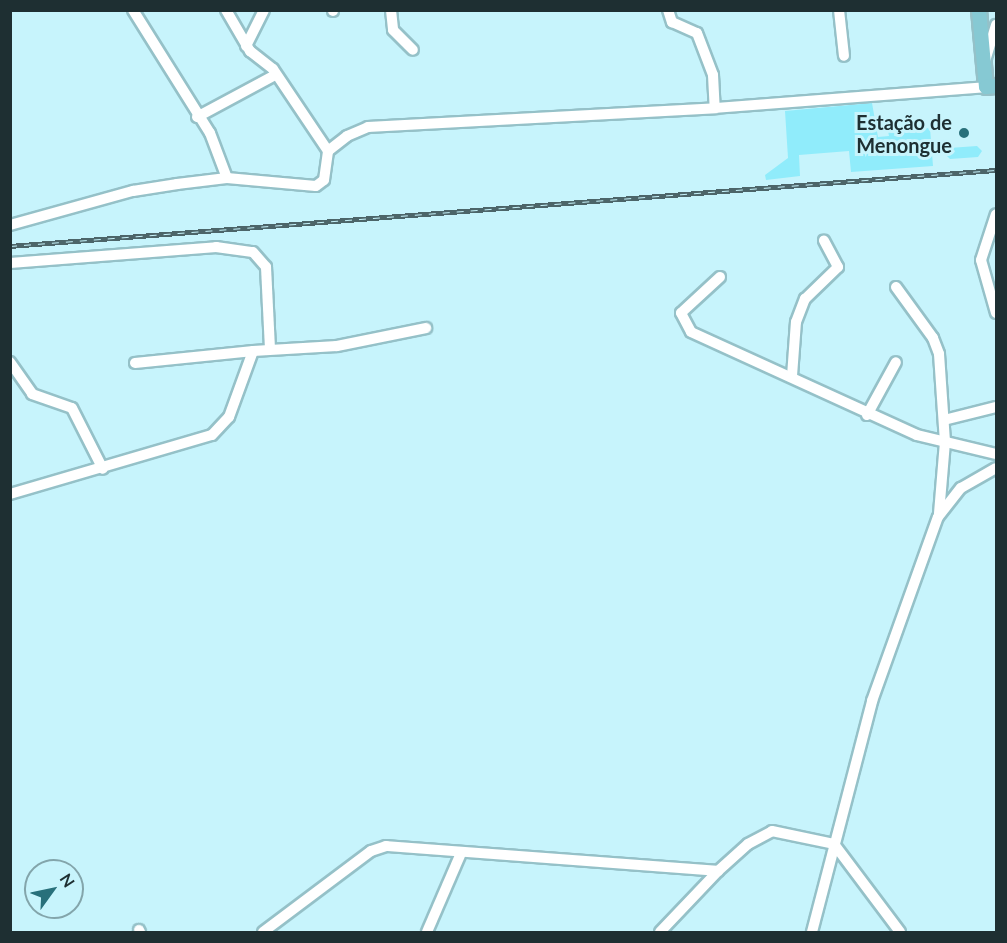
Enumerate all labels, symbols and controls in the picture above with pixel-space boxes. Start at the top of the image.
place label: Estação de Menongue [856,110,952,157]
marker: Estação de Menongue [957,126,971,140]
north arrow [24,859,84,919]
text: N [57,870,79,890]

